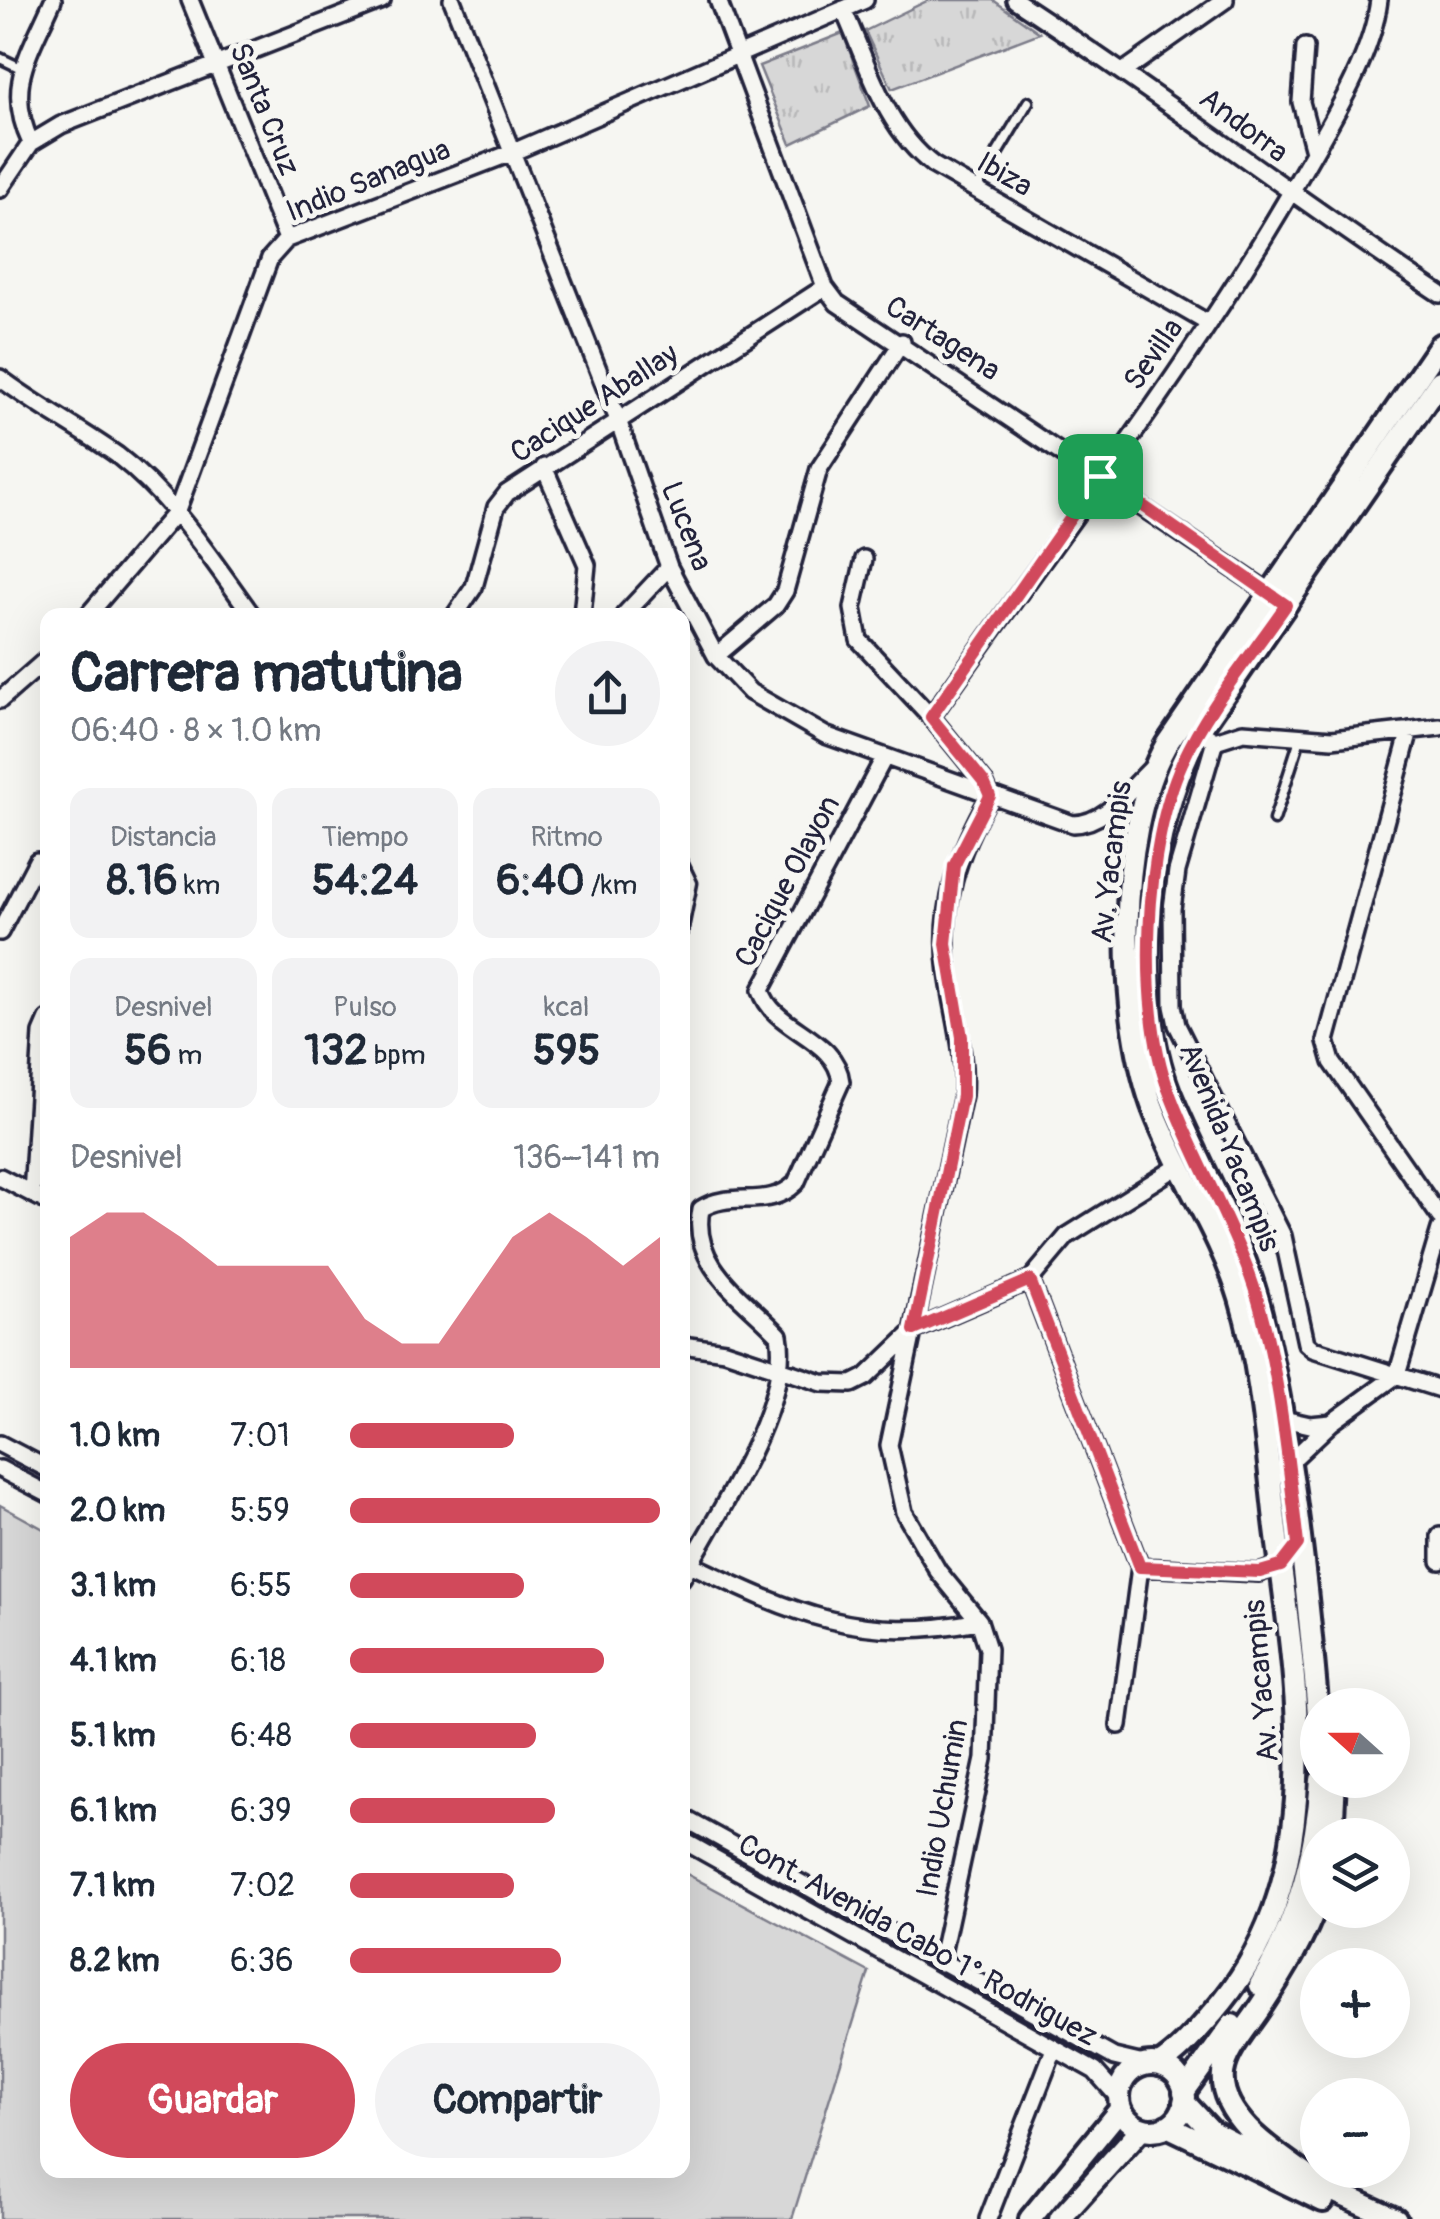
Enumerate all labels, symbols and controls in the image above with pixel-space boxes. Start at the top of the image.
street label: Santa Cruz [221,37,308,181]
street label: Andorra [1192,80,1296,171]
street label: Indio Sanagua [281,131,456,230]
street label: Ibiza [970,144,1039,205]
street label: Cartagena [878,288,1007,389]
street label: Sevilla [1115,311,1191,397]
street label: Cacique Aballay [503,335,685,471]
pin [1058,434,1143,519]
icon: arrive [1073,449,1128,504]
street label: Lucena [653,476,720,576]
text: Carrera matutina [70,639,463,708]
button: share [555,641,660,746]
text: 06:40 · 8 × 1.0 km [70,711,321,751]
street label: Av. Yacampis [1083,779,1140,945]
street label: Cacique Olayon [727,789,848,973]
text: Distancia [110,820,217,855]
text: Tiempo [321,820,409,855]
text: Ritmo [530,820,603,855]
text: 8.16 [106,855,178,907]
text: 54:24 [312,855,418,907]
text: 6:40 [496,855,585,907]
text: km [178,868,220,903]
text: /km [585,868,637,903]
text: Desnivel [114,990,213,1025]
text: Pulso [333,990,397,1025]
text: kcal [544,990,589,1025]
text: 56 [124,1025,171,1077]
text: 132 [304,1025,368,1077]
text: 595 [533,1025,600,1077]
street label: Avenida Yacampis [1171,1037,1288,1257]
text: m [171,1038,202,1073]
text: bpm [368,1038,426,1073]
text: Desnivel [70,1138,183,1178]
text: 136–141 m [513,1138,660,1178]
text: 1.0 km [70,1416,160,1456]
text: 7:01 [230,1416,290,1456]
text: 2.0 km [70,1491,165,1531]
text: 5:59 [230,1491,290,1531]
text: 3.1 km [70,1566,156,1606]
text: 6:55 [230,1566,292,1606]
street label: Av. Yacampis [1236,1598,1287,1764]
text: 4.1 km [70,1641,157,1681]
text: 6:18 [230,1641,286,1681]
north arrow [1300,1688,1410,1798]
map controls [1300,1688,1410,2188]
text: 5.1 km [70,1716,156,1756]
text: 6:48 [230,1716,292,1756]
street label: Indio Uchumin [909,1716,976,1900]
text: 6.1 km [70,1791,157,1831]
text: 6:39 [230,1791,292,1831]
button: layers [1300,1818,1410,1928]
street label: Cont. Avenida Cabo 1° Rodriguez [732,1826,1104,2055]
text: 7.1 km [70,1866,155,1906]
text: 7:02 [230,1866,295,1906]
text: 8.2 km [70,1941,160,1981]
text: 6:36 [230,1941,294,1981]
button: + [1300,1948,1410,2058]
button: Guardar [70,2043,355,2158]
button: Compartir [375,2043,660,2158]
button: − [1300,2078,1410,2188]

